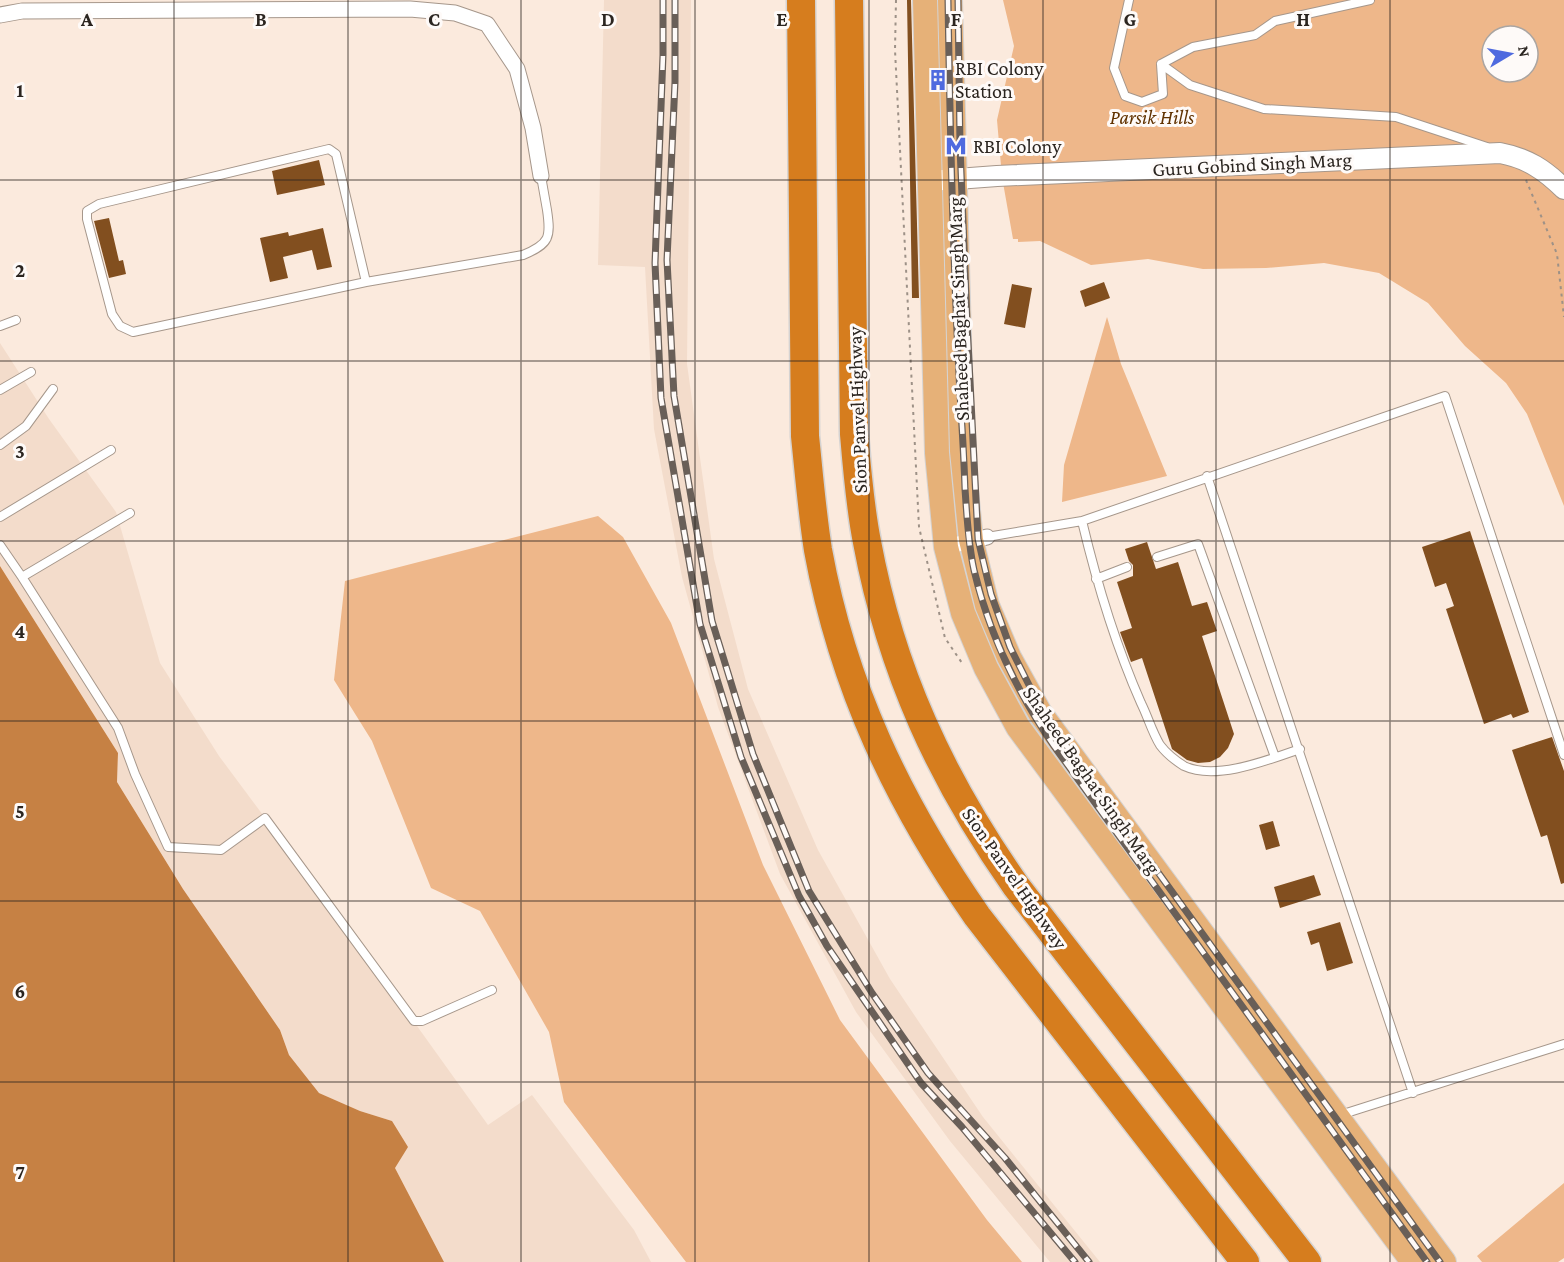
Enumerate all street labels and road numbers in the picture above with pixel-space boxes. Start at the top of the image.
street label: Guru Gobind Singh Marg [1152,148,1353,181]
street label: Shaheed Baghat Singh Marg [943,196,974,421]
street label: Sion Panvel Highway [843,325,872,494]
street label: Shaheed Baghat Singh Marg [1018,682,1165,879]
street label: Sion Panvel Highway [957,803,1072,954]

